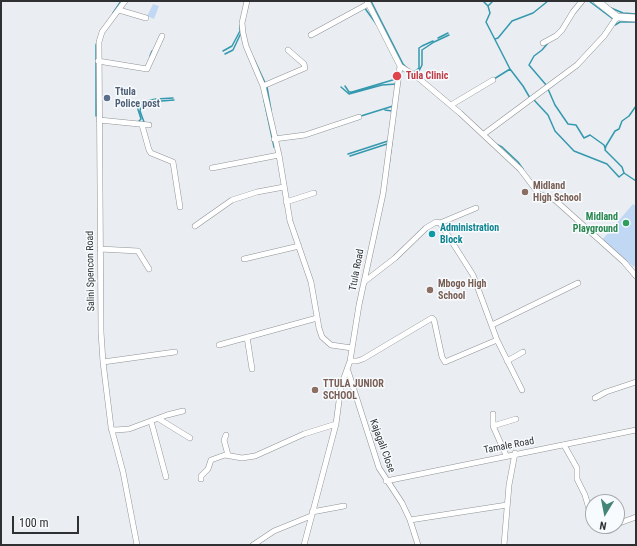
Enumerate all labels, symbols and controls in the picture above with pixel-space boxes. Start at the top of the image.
marker: Tula Clinic [391,70,403,82]
place label: Tula Clinic [406,70,448,82]
place label: Ttula Police post [115,86,160,110]
marker: Ttula Police post [102,93,112,103]
place label: Midland High School [533,180,581,204]
marker: Midland High School [520,187,530,197]
place label: Midland Playground [573,211,618,234]
marker: Midland Playground [621,218,631,228]
place label: Administration Block [440,222,499,246]
marker: Administration Block [427,229,437,239]
street label: Salini Spencon Road [84,231,98,311]
street label: Ttula Road [347,248,367,292]
place label: Mbogo High School [438,278,486,302]
marker: Mbogo High School [425,285,435,295]
place label: TTULA JUNIOR SCHOOL [323,378,384,402]
marker: TTULA JUNIOR SCHOOL [310,385,320,395]
street label: Kajagali Close [367,418,397,474]
street label: Tamale Road [483,435,535,457]
north arrow [585,494,625,534]
scale bar [14,508,81,534]
text: 100 m [19,516,49,530]
text: N [599,518,607,532]

